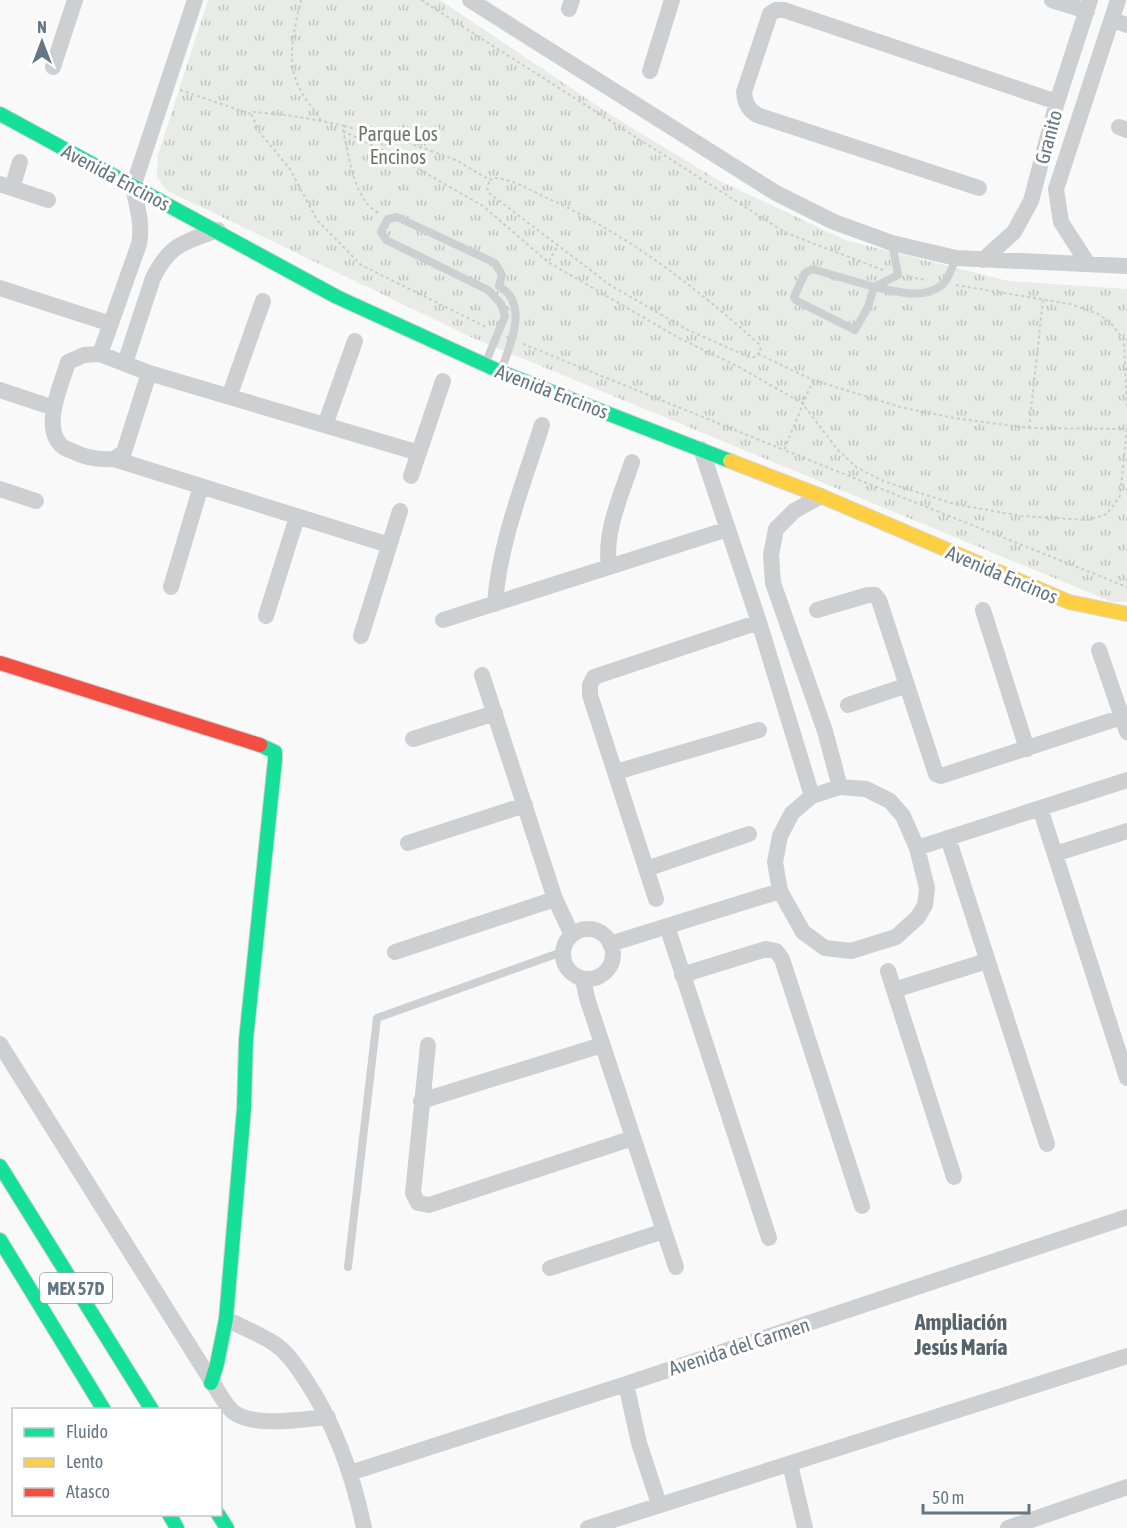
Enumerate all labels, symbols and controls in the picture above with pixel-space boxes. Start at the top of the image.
north arrow [12,12,72,72]
text: N [37,18,47,36]
street label: Granito [1030,108,1066,166]
park label: Parque Los Encinos [358,122,438,168]
street label: Avenida Encinos [58,139,174,215]
street label: Avenida Encinos [492,359,612,423]
street label: Avenida Encinos [943,540,1061,608]
road number: MEX 57D [40,1273,112,1303]
district label: Ampliación Jesús María [914,1309,1007,1360]
street label: Avenida del Carmen [666,1312,812,1380]
legend [12,1408,222,1516]
text: Fluido [66,1421,108,1442]
text: Lento [66,1451,103,1472]
scale bar [923,1477,1030,1515]
text: Atasco [66,1481,110,1502]
text: 50 m [932,1487,964,1508]

